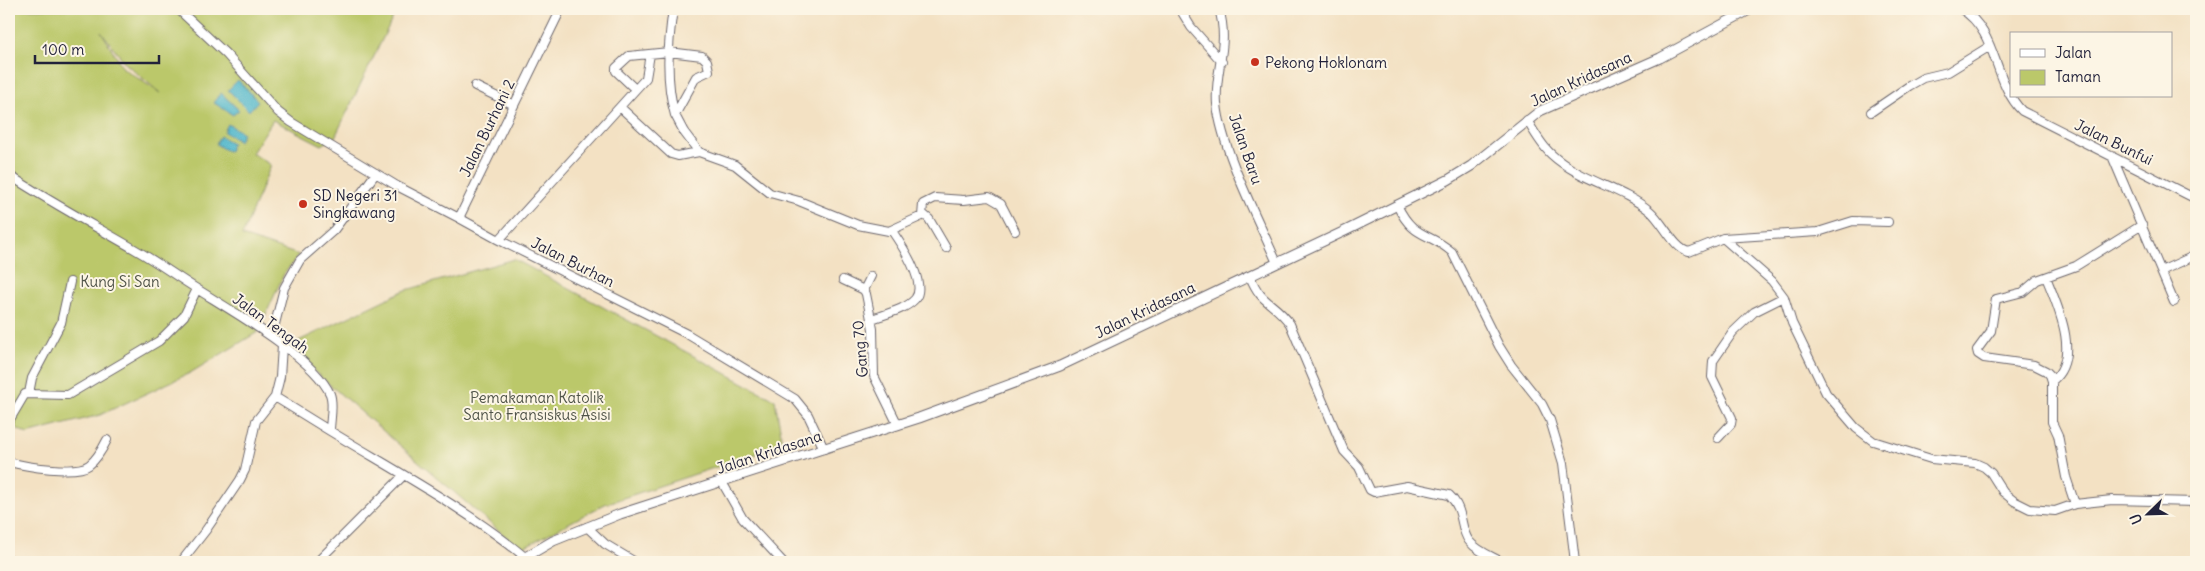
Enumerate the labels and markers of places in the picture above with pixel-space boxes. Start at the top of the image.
place label: Pekong Hoklonam [1265,53,1387,72]
marker: Pekong Hoklonam [1249,56,1261,68]
place label: SD Negeri 31 Singkawang [313,186,398,222]
marker: SD Negeri 31 Singkawang [297,198,309,210]

